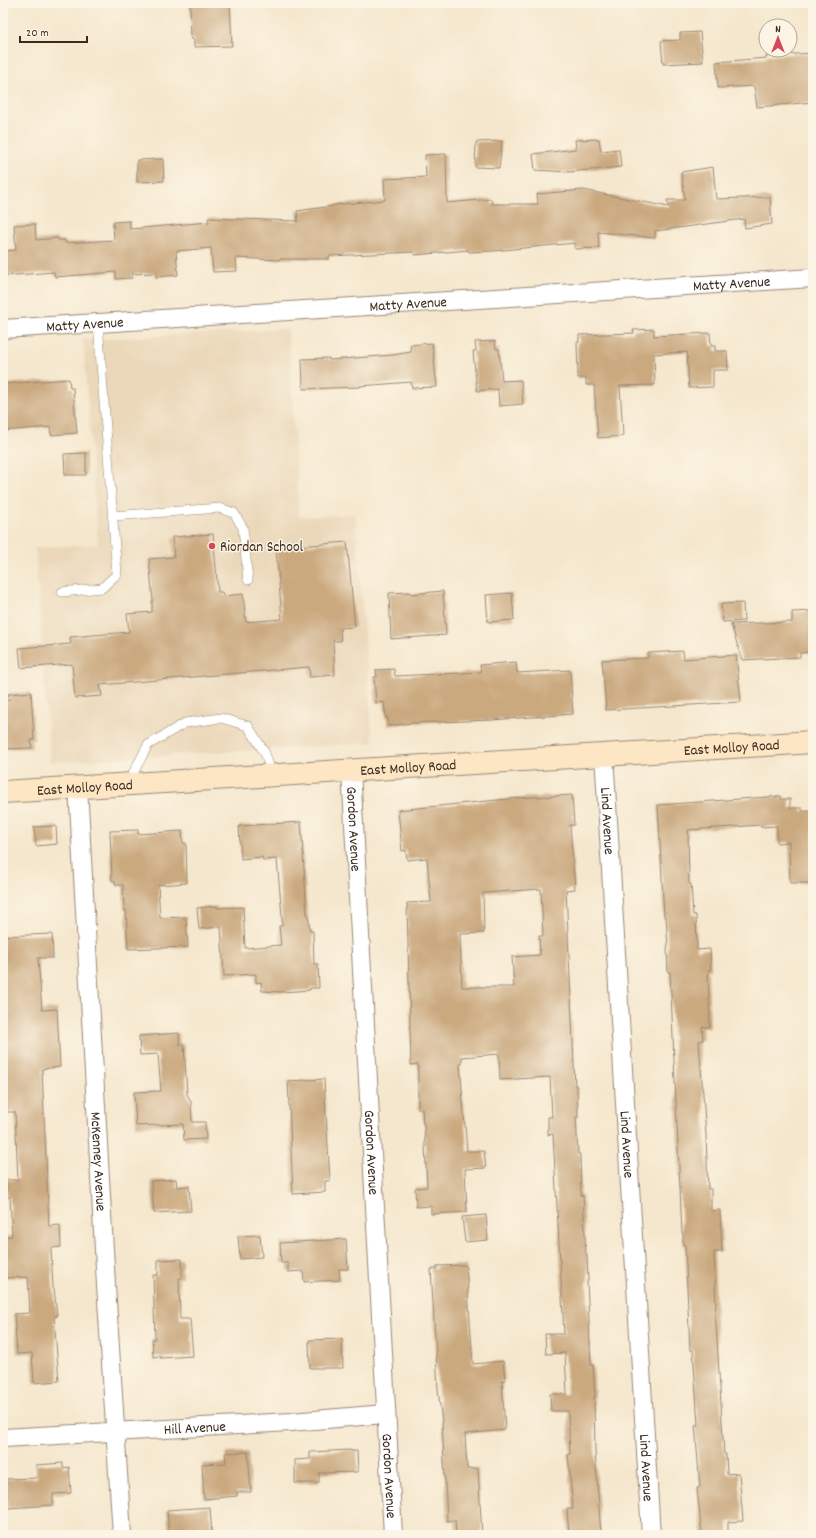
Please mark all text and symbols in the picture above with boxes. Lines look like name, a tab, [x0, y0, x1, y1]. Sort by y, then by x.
scale bar	[20, 18, 87, 44]
north arrow	[758, 18, 798, 58]
text: N	[775, 22, 781, 38]
text: 20 m	[26, 25, 49, 42]
street label: Matty Avenue	[692, 272, 771, 299]
street label: Matty Avenue	[369, 292, 448, 319]
street label: Matty Avenue	[46, 312, 125, 339]
place label: Riordan School	[220, 537, 304, 559]
marker: Riordan School	[207, 541, 217, 551]
street label: East Molloy Road	[683, 735, 780, 763]
street label: East Molloy Road	[360, 755, 457, 783]
street label: East Molloy Road	[36, 775, 134, 803]
street label: Gordon Avenue	[339, 786, 366, 872]
street label: Lind Avenue	[593, 787, 619, 856]
street label: Gordon Avenue	[357, 1109, 383, 1196]
street label: Lind Avenue	[612, 1110, 639, 1179]
street label: McKenney Avenue	[83, 1111, 111, 1212]
street label: Hill Avenue	[163, 1417, 227, 1442]
street label: Gordon Avenue	[374, 1433, 401, 1519]
street label: Lind Avenue	[632, 1434, 658, 1503]

